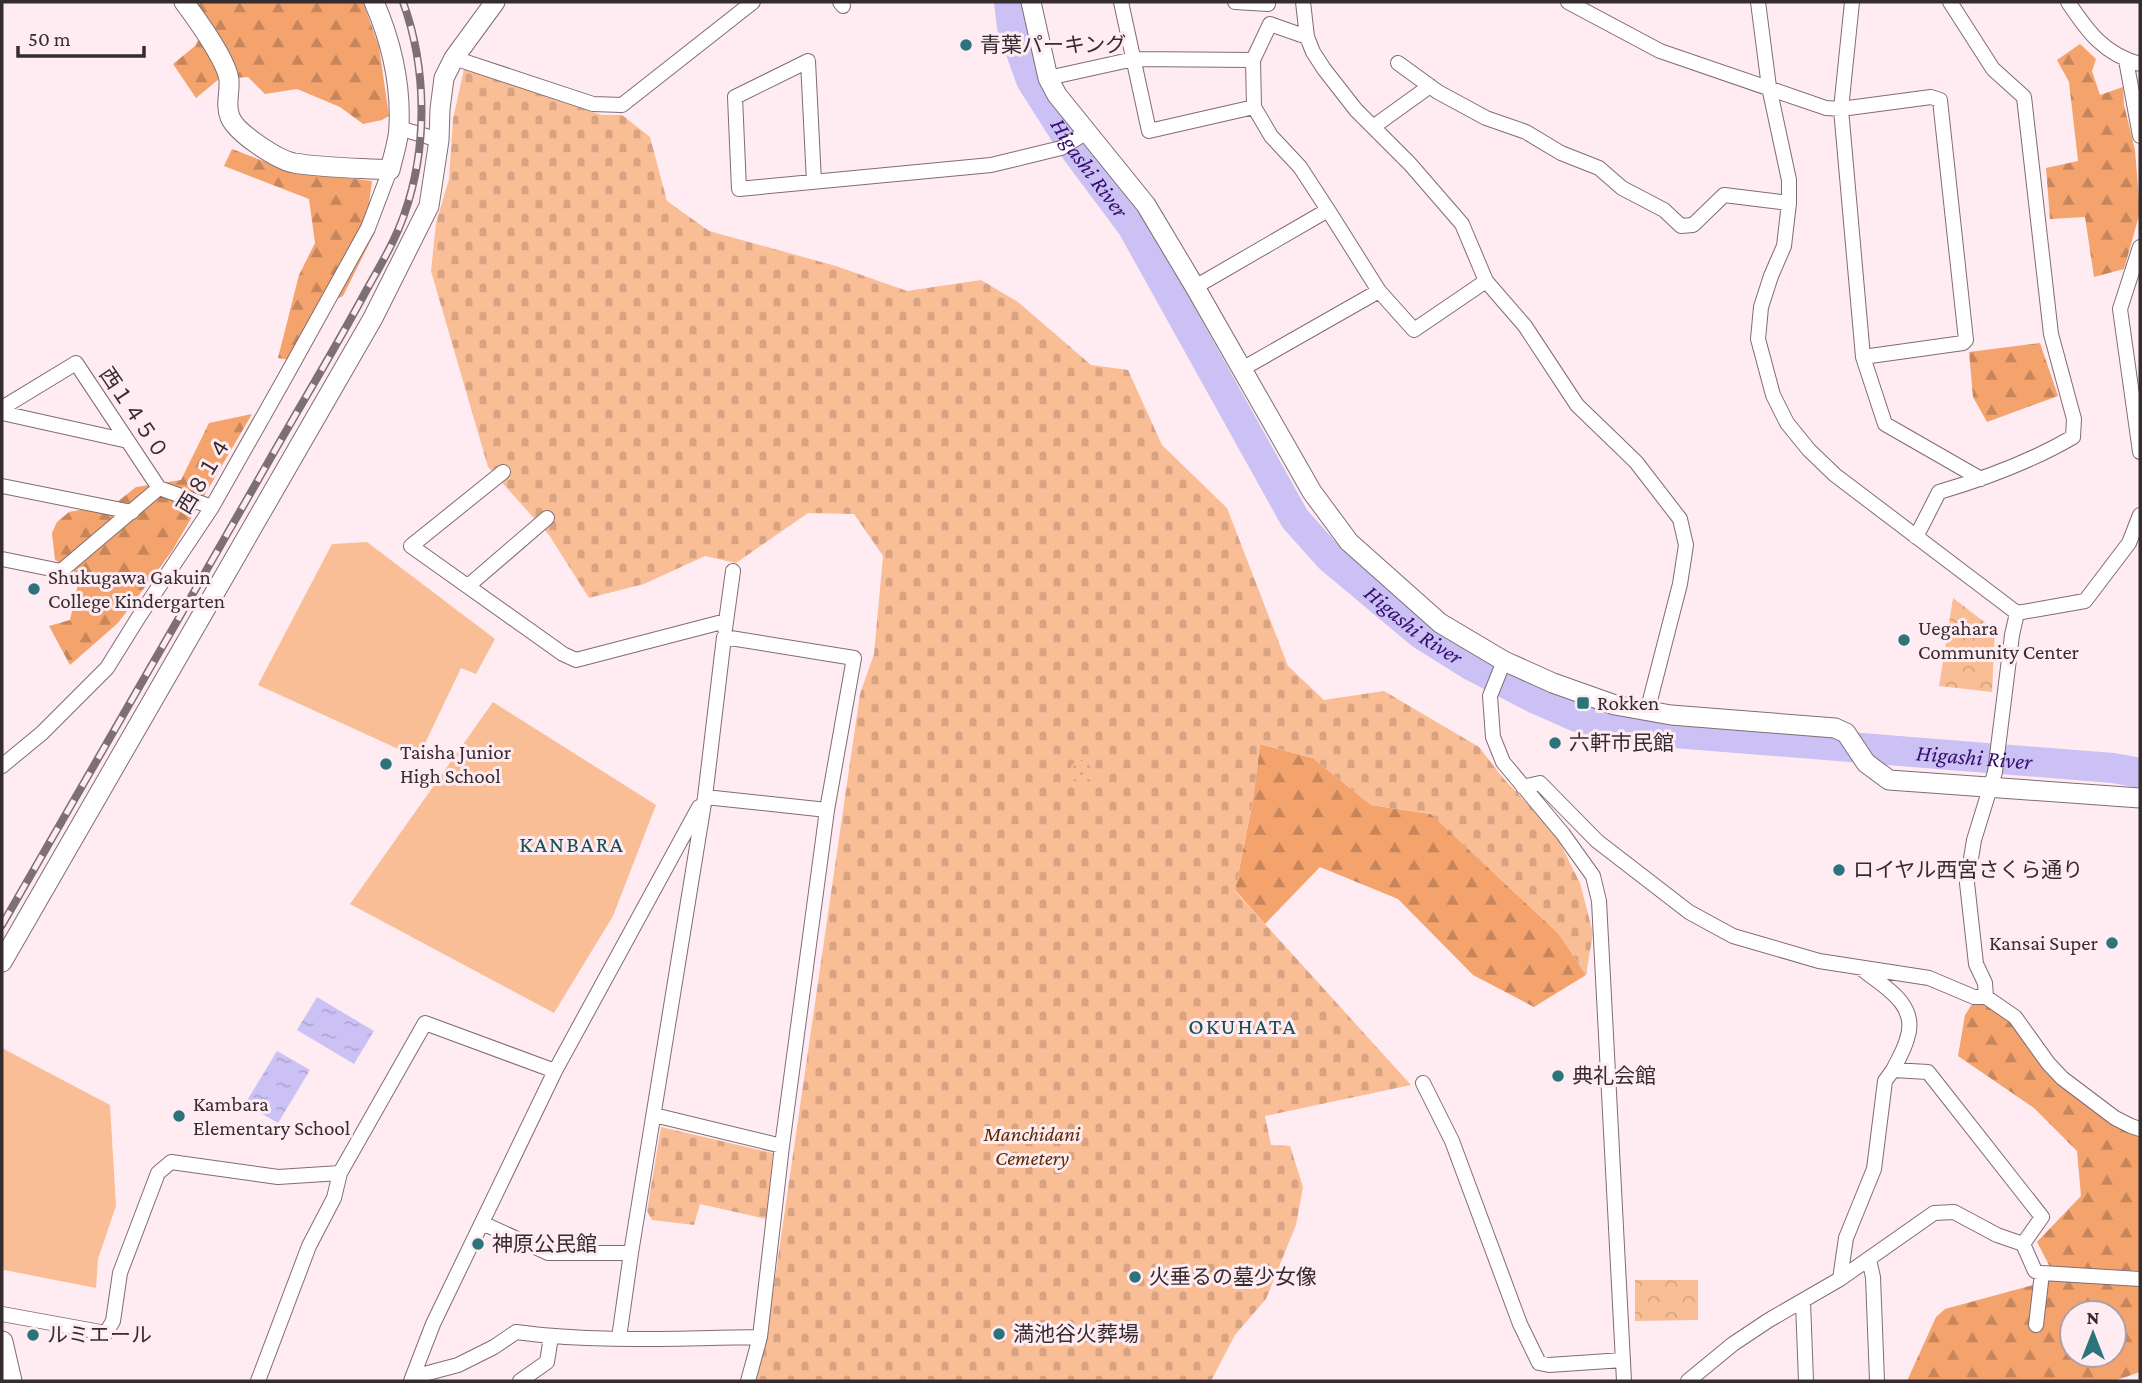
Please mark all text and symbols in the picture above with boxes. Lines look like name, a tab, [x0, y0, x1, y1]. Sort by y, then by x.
scale bar	[18, 14, 144, 58]
text: 50 m	[28, 27, 71, 51]
place label: 青葉パーキング	[980, 33, 1126, 57]
marker: 青葉パーキング	[958, 37, 974, 53]
water label: Higashi River	[1045, 113, 1135, 223]
street label: 西１４５０	[95, 363, 173, 463]
street label: 西８１４	[172, 434, 236, 518]
place label: Shukugawa Gakuin College Kindergarten	[48, 565, 225, 613]
water label: Higashi River	[1359, 579, 1468, 670]
marker: Shukugawa Gakuin College Kindergarten	[26, 581, 42, 597]
place label: Uegahara Community Center	[1918, 616, 2080, 664]
marker: Uegahara Community Center	[1896, 632, 1912, 648]
place label: Rokken	[1597, 691, 1659, 715]
marker: Rokken	[1575, 695, 1591, 711]
place label: 六軒市民館	[1569, 731, 1674, 755]
marker: 六軒市民館	[1547, 735, 1563, 751]
water label: Higashi River	[1915, 739, 2034, 775]
place label: Taisha Junior High School	[400, 740, 512, 788]
marker: Taisha Junior High School	[378, 756, 394, 772]
district label: KANBARA	[519, 831, 625, 857]
place label: ロイヤル西宮さくら通り	[1853, 858, 2083, 882]
marker: ロイヤル西宮さくら通り	[1831, 862, 1847, 878]
place label: Kansai Super	[1989, 931, 2099, 955]
marker: Kansai Super	[2104, 935, 2120, 951]
district label: OKUHATA	[1188, 1013, 1298, 1039]
place label: 典礼会館	[1572, 1064, 1656, 1088]
marker: 典礼会館	[1550, 1068, 1566, 1084]
place label: Kambara Elementary School	[193, 1092, 350, 1140]
marker: Kambara Elementary School	[171, 1108, 187, 1124]
park label: Manchidani Cemetery	[982, 1122, 1081, 1170]
place label: 神原公民館	[492, 1232, 597, 1256]
marker: 神原公民館	[470, 1236, 486, 1252]
place label: 火垂るの墓少女像	[1149, 1265, 1317, 1289]
marker: 火垂るの墓少女像	[1127, 1269, 1143, 1285]
north arrow	[2058, 1299, 2128, 1369]
text: N	[2087, 1307, 2100, 1328]
place label: 満池谷火葬場	[1013, 1322, 1139, 1346]
place label: ルミエール	[47, 1323, 152, 1347]
marker: 満池谷火葬場	[991, 1326, 1007, 1342]
marker: ルミエール	[25, 1327, 41, 1343]

